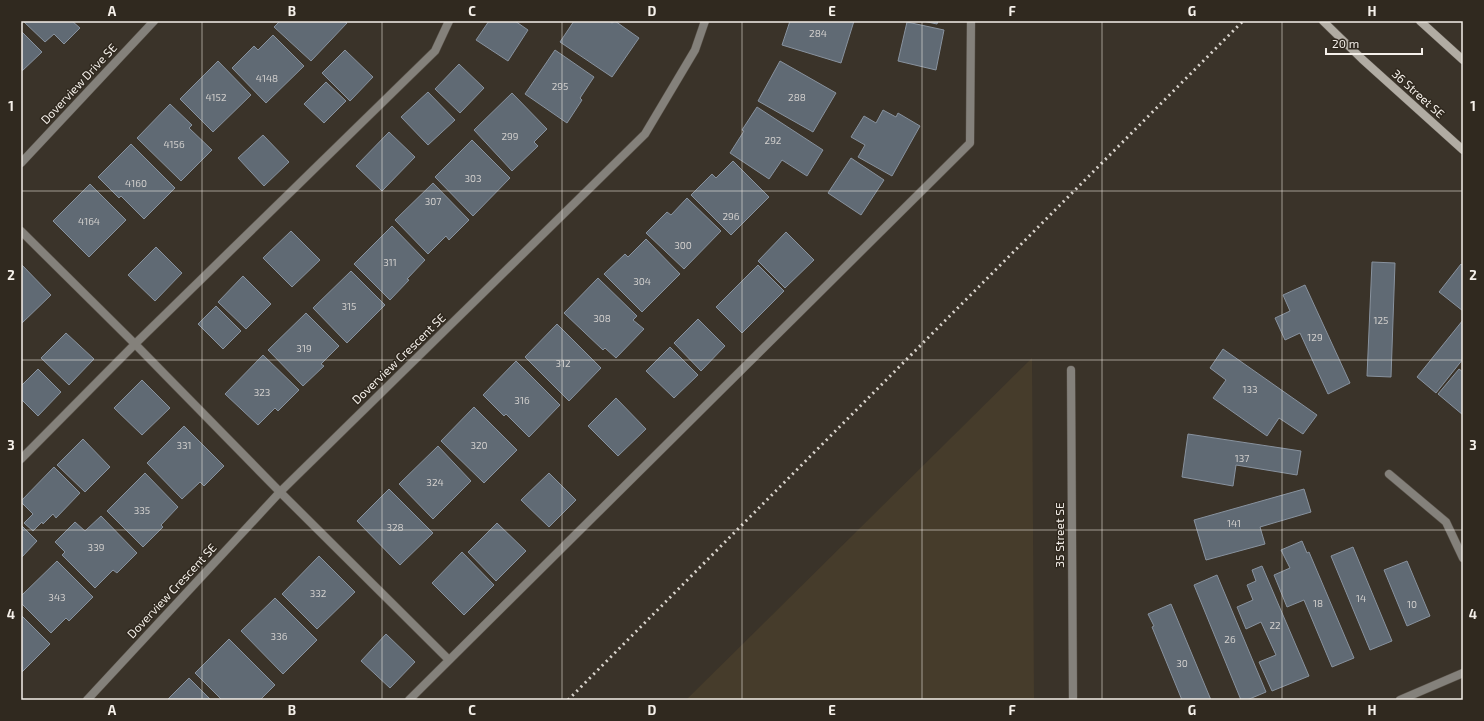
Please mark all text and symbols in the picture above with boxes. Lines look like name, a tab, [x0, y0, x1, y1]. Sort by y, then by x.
text: A	[108, 3, 117, 19]
text: B	[288, 3, 296, 19]
text: C	[468, 3, 476, 19]
text: D	[648, 3, 657, 19]
text: E	[828, 3, 836, 19]
text: F	[1008, 3, 1016, 19]
text: G	[1188, 3, 1196, 19]
text: H	[1368, 3, 1377, 19]
house number: 284	[809, 27, 827, 39]
scale bar	[1326, 30, 1422, 56]
text: 20 m	[1332, 36, 1359, 50]
street label: Doverview Drive SE	[37, 40, 119, 126]
street label: 36 Street SE	[1390, 66, 1448, 121]
house number: 4148	[256, 72, 278, 84]
house number: 295	[552, 80, 568, 92]
house number: 4152	[205, 91, 227, 103]
house number: 288	[788, 91, 806, 103]
text: 1	[8, 98, 14, 114]
text: 1	[1470, 98, 1476, 114]
house number: 299	[501, 130, 519, 142]
house number: 292	[765, 134, 782, 146]
house number: 4156	[163, 138, 185, 150]
house number: 303	[464, 172, 482, 184]
house number: 4160	[125, 177, 147, 189]
house number: 307	[425, 195, 441, 207]
house number: 296	[722, 210, 740, 222]
house number: 4164	[78, 215, 100, 227]
house number: 300	[674, 239, 692, 251]
house number: 311	[383, 256, 397, 268]
text: 2	[7, 267, 15, 283]
text: 2	[1469, 267, 1477, 283]
house number: 304	[633, 275, 651, 287]
house number: 315	[342, 300, 356, 312]
street label: Doverview Crescent SE	[349, 310, 448, 406]
house number: 308	[593, 312, 611, 324]
house number: 125	[1374, 314, 1388, 326]
house number: 129	[1307, 331, 1323, 343]
house number: 319	[296, 342, 312, 354]
house number: 312	[555, 357, 571, 369]
house number: 133	[1242, 383, 1258, 395]
house number: 323	[254, 386, 270, 398]
house number: 316	[514, 394, 530, 406]
text: 3	[7, 437, 15, 453]
text: 3	[1469, 437, 1477, 453]
house number: 331	[176, 439, 192, 451]
house number: 320	[470, 439, 488, 451]
house number: 137	[1235, 452, 1249, 464]
house number: 324	[426, 476, 444, 488]
street label: 35 Street SE	[1052, 502, 1066, 568]
house number: 335	[134, 504, 150, 516]
house number: 141	[1227, 517, 1241, 529]
house number: 328	[386, 521, 404, 533]
street label: Doverview Crescent SE	[124, 540, 219, 641]
house number: 339	[88, 541, 105, 553]
house number: 332	[310, 587, 327, 599]
house number: 343	[48, 591, 66, 603]
house number: 14	[1356, 592, 1366, 604]
house number: 18	[1313, 597, 1323, 609]
house number: 10	[1407, 598, 1417, 610]
text: 4	[7, 606, 15, 622]
text: 4	[1469, 606, 1477, 622]
house number: 22	[1269, 619, 1281, 631]
house number: 336	[271, 630, 288, 642]
house number: 26	[1224, 633, 1236, 645]
house number: 30	[1176, 657, 1188, 669]
text: A	[108, 702, 117, 718]
text: B	[288, 702, 296, 718]
text: C	[468, 702, 476, 718]
text: D	[648, 702, 657, 718]
text: E	[828, 702, 836, 718]
text: F	[1008, 702, 1016, 718]
text: G	[1188, 702, 1196, 718]
text: H	[1368, 702, 1377, 718]

